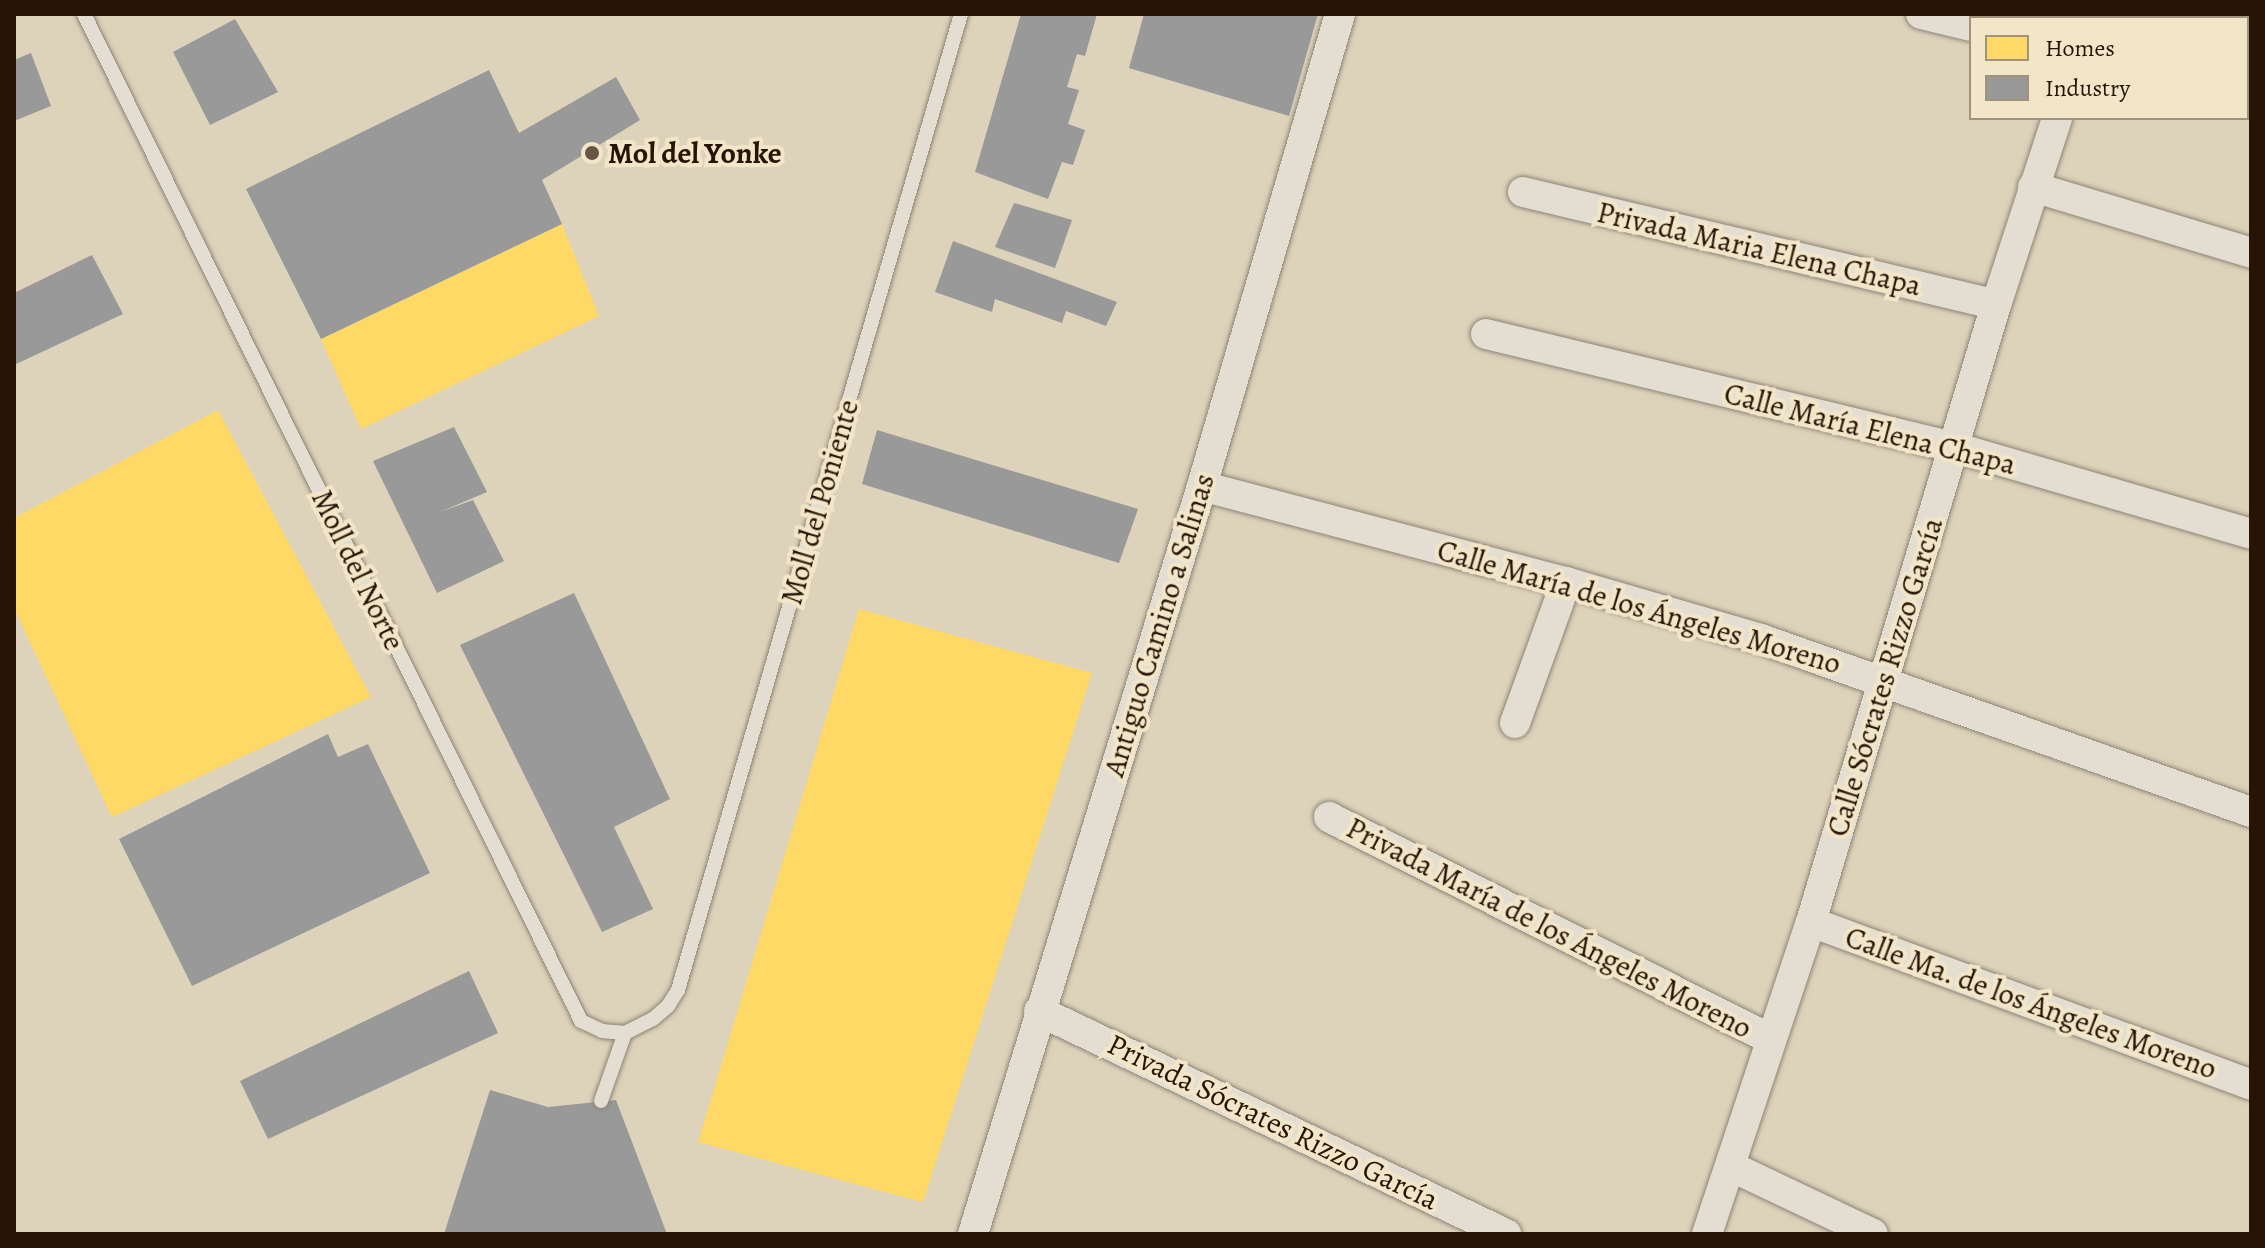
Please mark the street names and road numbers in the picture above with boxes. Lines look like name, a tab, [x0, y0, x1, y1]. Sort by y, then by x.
street label: Privada Maria Elena Chapa	[1593, 194, 1925, 304]
street label: Calle María Elena Chapa	[1720, 375, 2020, 483]
street label: Moll del Poniente	[774, 395, 866, 609]
street label: Antiguo Camino a Salinas	[1096, 469, 1222, 781]
street label: Moll del Norte	[304, 484, 412, 656]
street label: Calle Sócrates Rizzo García	[1819, 513, 1951, 841]
street label: Calle María de los Ángeles Moreno	[1433, 532, 1845, 682]
street label: Privada María de los Ángeles Moreno	[1340, 810, 1758, 1046]
street label: Calle Ma. de los Ángeles Moreno	[1840, 919, 2222, 1087]
street label: Privada Sócrates Rizzo García	[1102, 1026, 1444, 1218]

